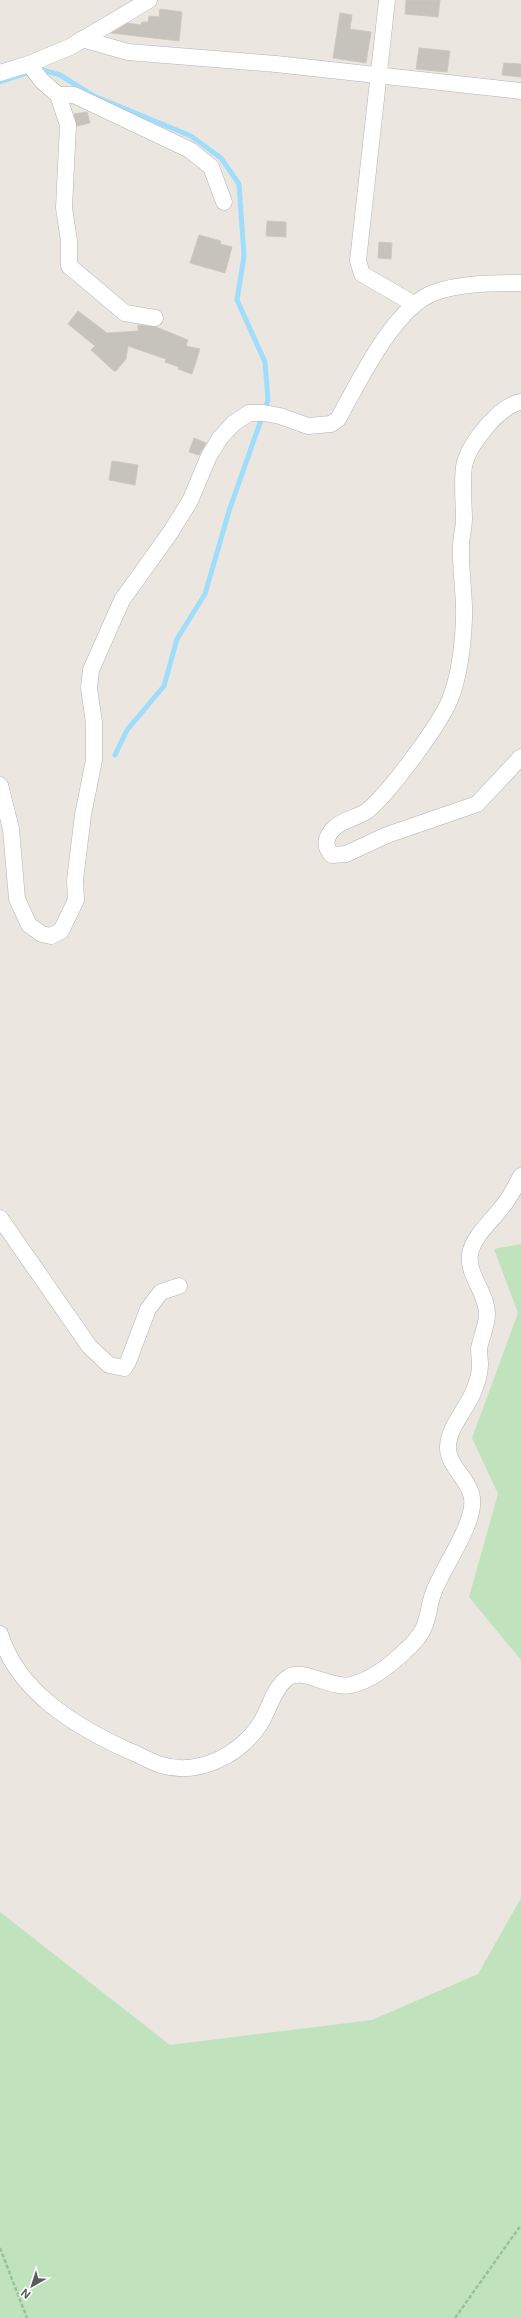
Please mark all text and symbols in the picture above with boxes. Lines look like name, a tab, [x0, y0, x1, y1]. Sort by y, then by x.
north arrow	[12, 2266, 52, 2306]
text: N	[18, 2286, 33, 2302]

